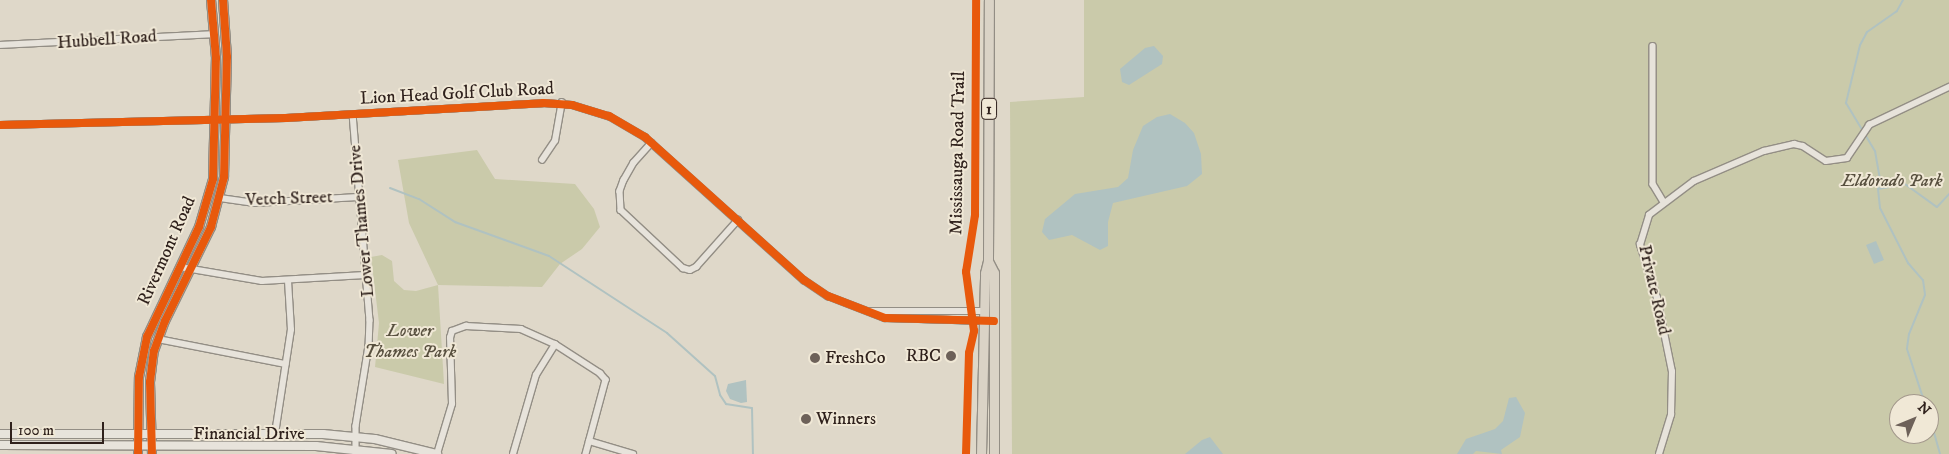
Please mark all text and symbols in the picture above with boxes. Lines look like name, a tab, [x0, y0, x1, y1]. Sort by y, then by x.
street label: Hubbell Road	[56, 26, 158, 54]
street label: Mississauga Road Trail	[946, 71, 970, 235]
street label: Lion Head Golf Club Road	[359, 78, 555, 110]
road number: 1	[980, 96, 998, 122]
street label: Lower Thames Drive	[345, 144, 379, 298]
park label: Eldorado Park	[1841, 170, 1943, 192]
street label: Vetch Street	[245, 187, 333, 211]
street label: Rivermont Road	[133, 193, 201, 309]
street label: Private Road	[1633, 243, 1675, 337]
park label: Lower Thames Park	[364, 321, 456, 364]
place label: RBC	[906, 345, 941, 367]
place label: FreshCo	[825, 347, 885, 369]
marker: RBC	[945, 350, 957, 362]
marker: FreshCo	[809, 352, 821, 364]
north arrow	[1889, 394, 1939, 444]
text: N	[1913, 399, 1934, 420]
place label: Winners	[816, 408, 876, 430]
scale bar	[12, 412, 106, 444]
marker: Winners	[800, 413, 812, 425]
text: 100 m	[18, 421, 54, 440]
street label: Financial Drive	[193, 423, 305, 445]

